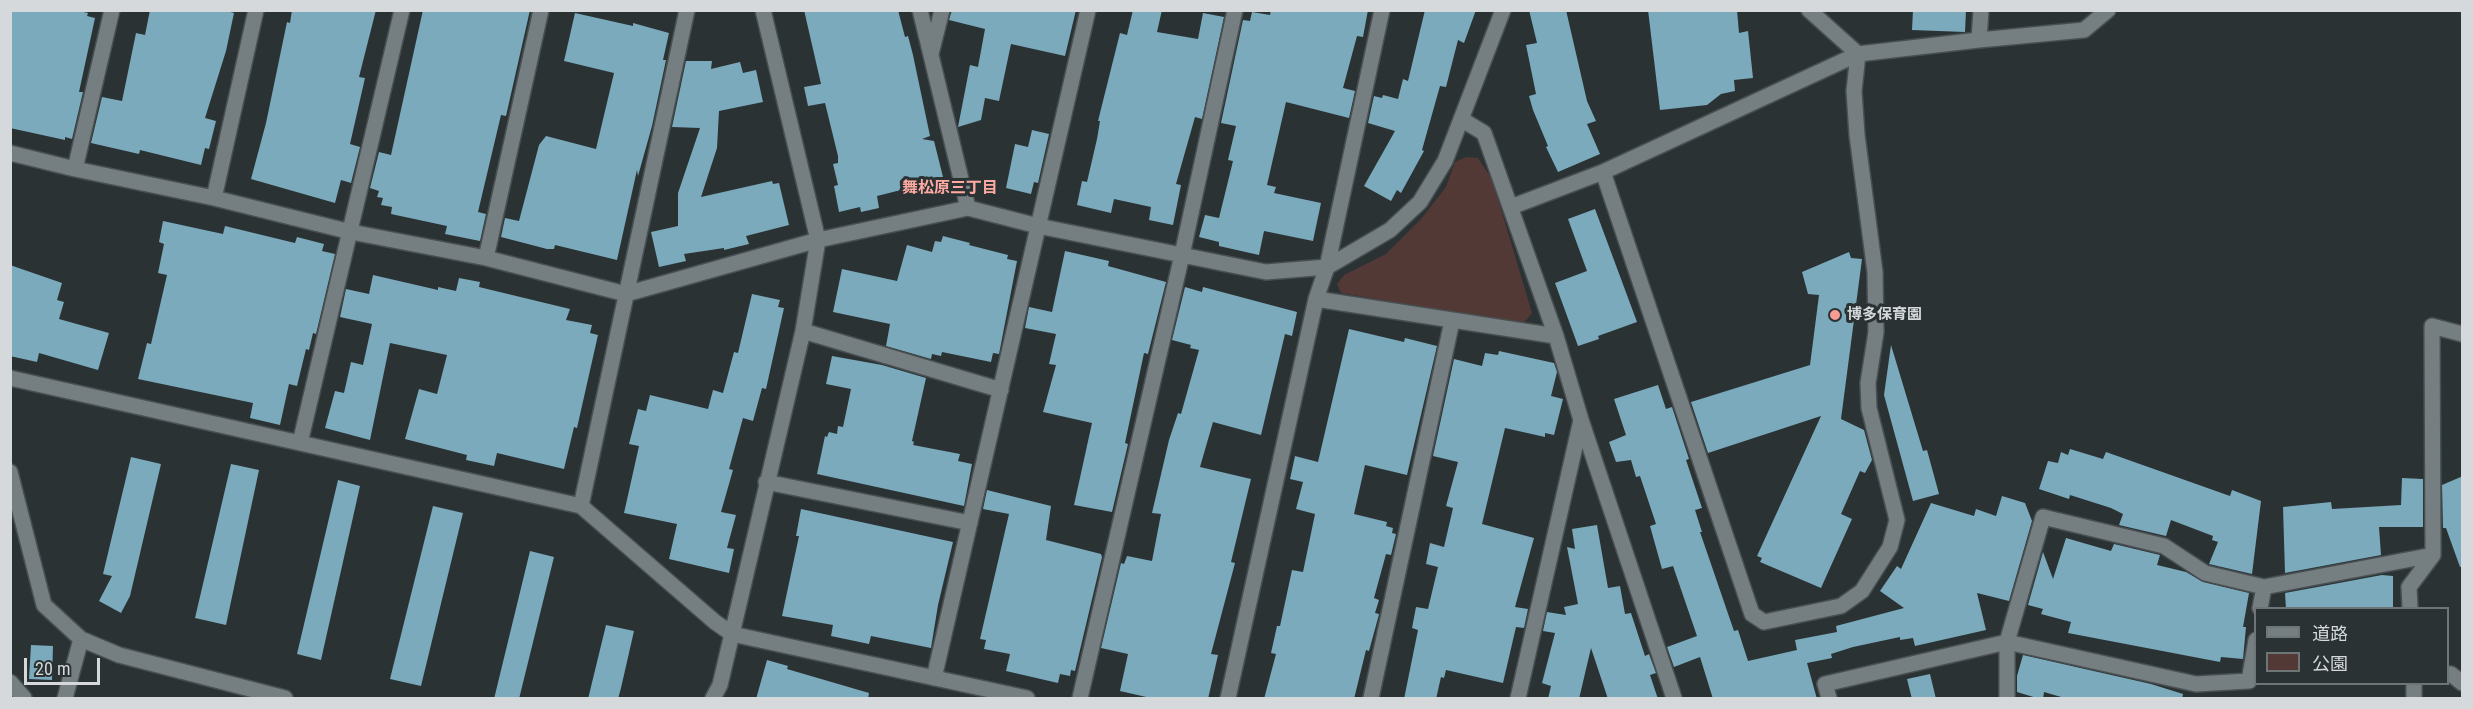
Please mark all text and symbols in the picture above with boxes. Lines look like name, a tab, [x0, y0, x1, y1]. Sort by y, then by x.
district label: 舞松原三丁目	[902, 179, 998, 199]
place label: 博多保育園	[1847, 306, 1922, 324]
marker: 博多保育園	[1828, 308, 1842, 322]
legend	[2254, 607, 2449, 685]
text: 道路	[2312, 623, 2348, 644]
scale bar	[27, 646, 104, 684]
text: 公園	[2312, 653, 2348, 674]
text: 20 m	[35, 658, 70, 679]

